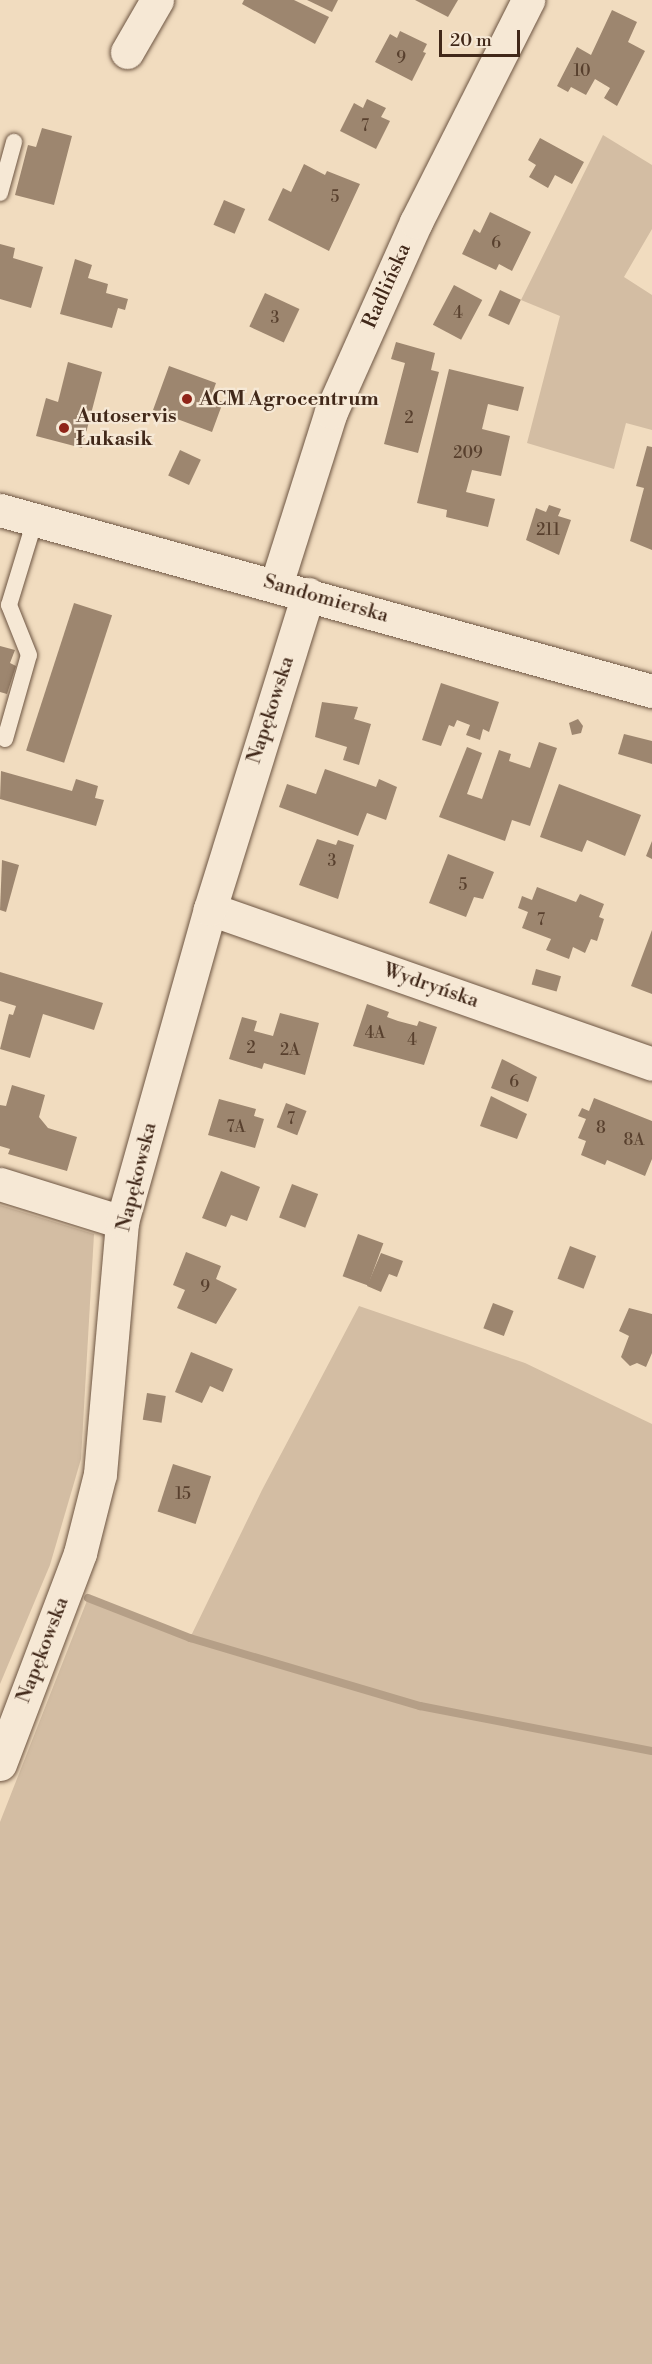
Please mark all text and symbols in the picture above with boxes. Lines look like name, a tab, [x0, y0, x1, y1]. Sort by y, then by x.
scale bar	[442, 18, 523, 56]
text: 20 m	[450, 29, 492, 52]
house number: 9	[396, 48, 406, 68]
house number: 10	[574, 61, 590, 81]
house number: 7	[361, 116, 369, 136]
house number: 5	[331, 187, 339, 207]
house number: 6	[491, 233, 501, 253]
street label: Radlińska	[358, 240, 416, 332]
house number: 4	[453, 303, 463, 323]
house number: 3	[271, 308, 279, 328]
place label: ACM Agrocentrum	[199, 387, 379, 411]
marker: ACM Agrocentrum	[180, 392, 194, 406]
place label: Autoservis Łukasik	[76, 404, 177, 451]
house number: 2	[404, 408, 414, 428]
marker: Autoservis Łukasik	[57, 421, 71, 435]
house number: 209	[453, 443, 483, 463]
house number: 211	[536, 520, 560, 540]
street label: Sandomierska	[261, 570, 391, 628]
street label: Napękowska	[242, 653, 300, 767]
house number: 3	[328, 851, 336, 871]
house number: 5	[459, 875, 467, 895]
house number: 7	[537, 910, 545, 930]
street label: Wydryńska	[380, 958, 482, 1014]
house number: 4A	[365, 1023, 385, 1043]
house number: 4	[407, 1030, 417, 1050]
house number: 2	[246, 1038, 256, 1058]
house number: 2A	[280, 1040, 300, 1060]
house number: 6	[509, 1072, 519, 1092]
house number: 7	[287, 1109, 295, 1129]
house number: 7A	[226, 1117, 246, 1137]
house number: 8	[596, 1118, 606, 1138]
street label: Napękowska	[112, 1120, 162, 1234]
house number: 8A	[624, 1130, 644, 1150]
house number: 9	[200, 1277, 210, 1297]
house number: 15	[175, 1484, 191, 1504]
street label: Napękowska	[12, 1594, 74, 1706]

